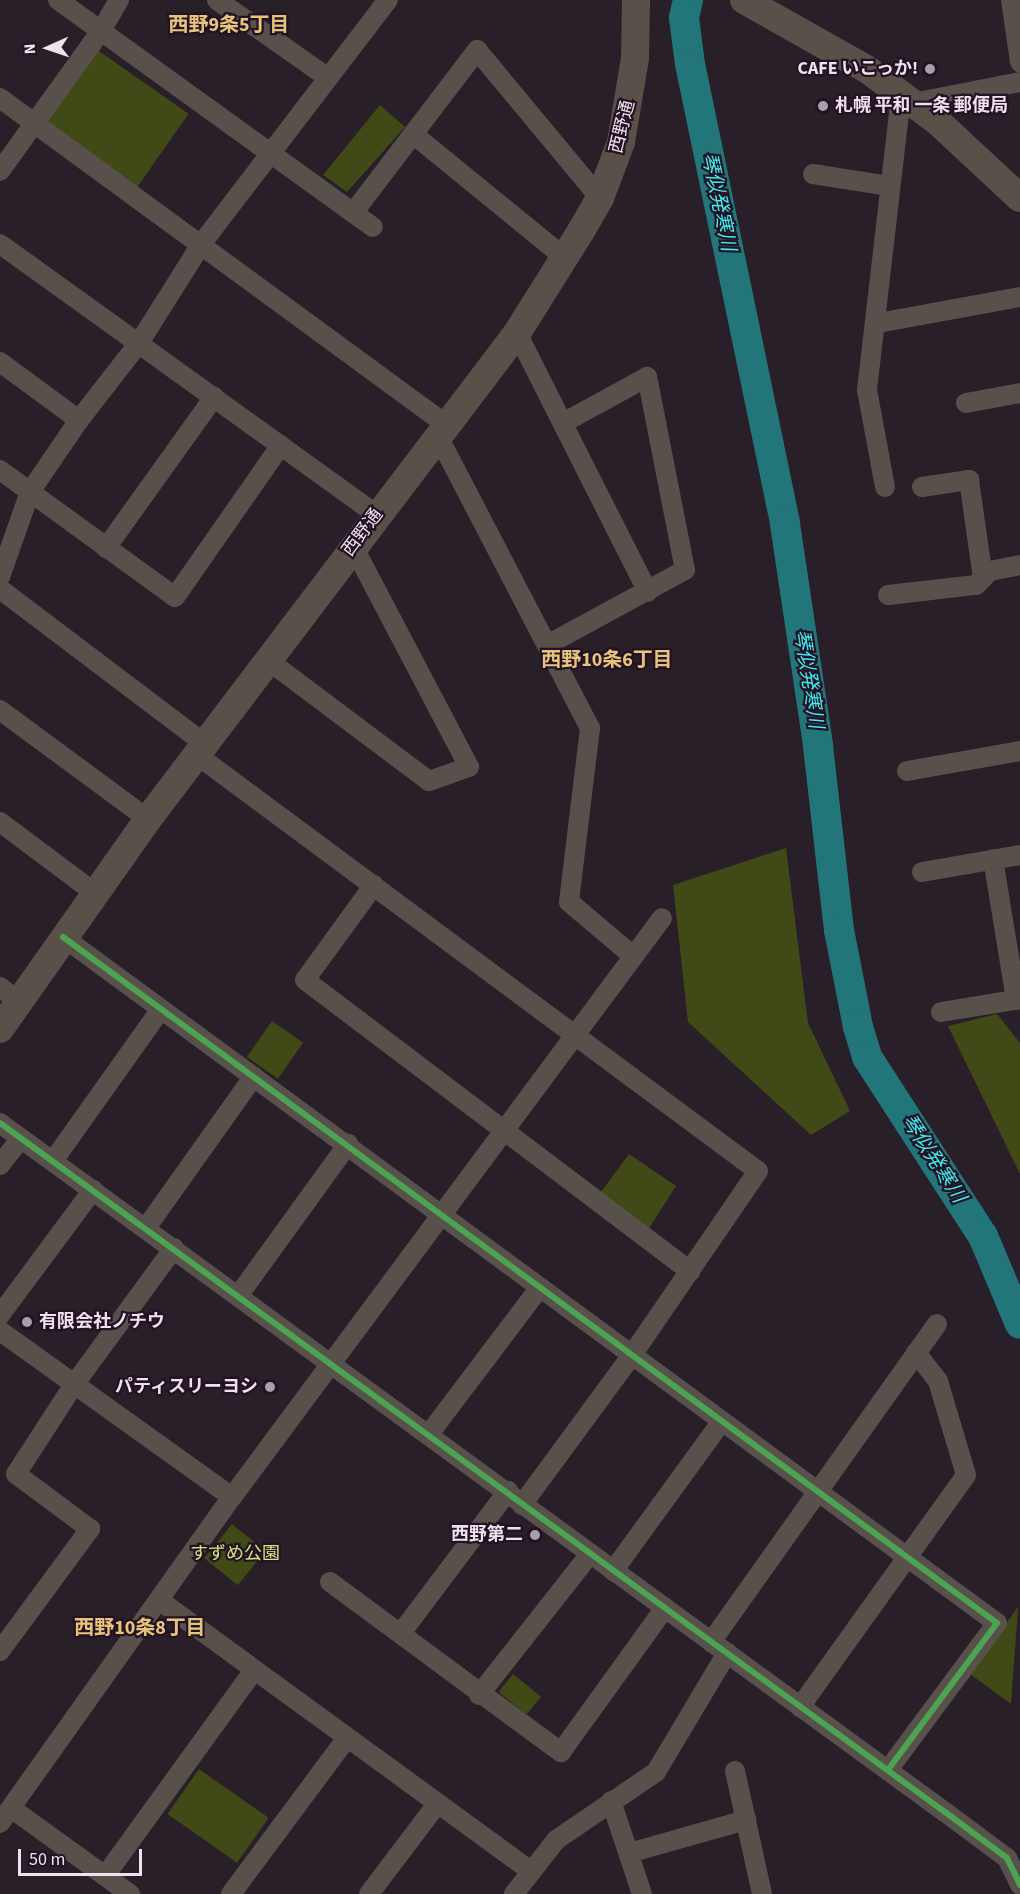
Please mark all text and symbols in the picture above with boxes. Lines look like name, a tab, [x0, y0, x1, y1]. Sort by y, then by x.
district label: 西野9条5丁目	[168, 13, 290, 37]
north arrow	[18, 18, 78, 78]
text: N	[19, 43, 41, 55]
place label: CAFE いこっか!	[796, 58, 918, 80]
marker: CAFE いこっか!	[923, 62, 937, 76]
place label: 札幌 平和 一条 郵便局	[835, 95, 1008, 117]
street label: 西野通	[606, 98, 640, 156]
marker: 札幌 平和 一条 郵便局	[816, 99, 830, 113]
water label: 琴似発寒川	[696, 151, 740, 253]
street label: 西野通	[338, 505, 388, 561]
water label: 琴似発寒川	[788, 628, 828, 730]
district label: 西野10条6丁目	[541, 648, 673, 672]
water label: 琴似発寒川	[896, 1111, 970, 1207]
place label: 有限会社ノチウ	[39, 1311, 165, 1333]
marker: 有限会社ノチウ	[20, 1315, 34, 1329]
place label: パティスリーヨシ	[114, 1376, 258, 1398]
marker: パティスリーヨシ	[263, 1380, 277, 1394]
place label: 西野第二	[451, 1524, 523, 1546]
marker: 西野第二	[528, 1528, 542, 1542]
park label: すずめ公園	[190, 1543, 280, 1565]
district label: 西野10条8丁目	[74, 1616, 206, 1640]
scale bar	[21, 1837, 146, 1875]
text: 50 m	[29, 1847, 65, 1872]

